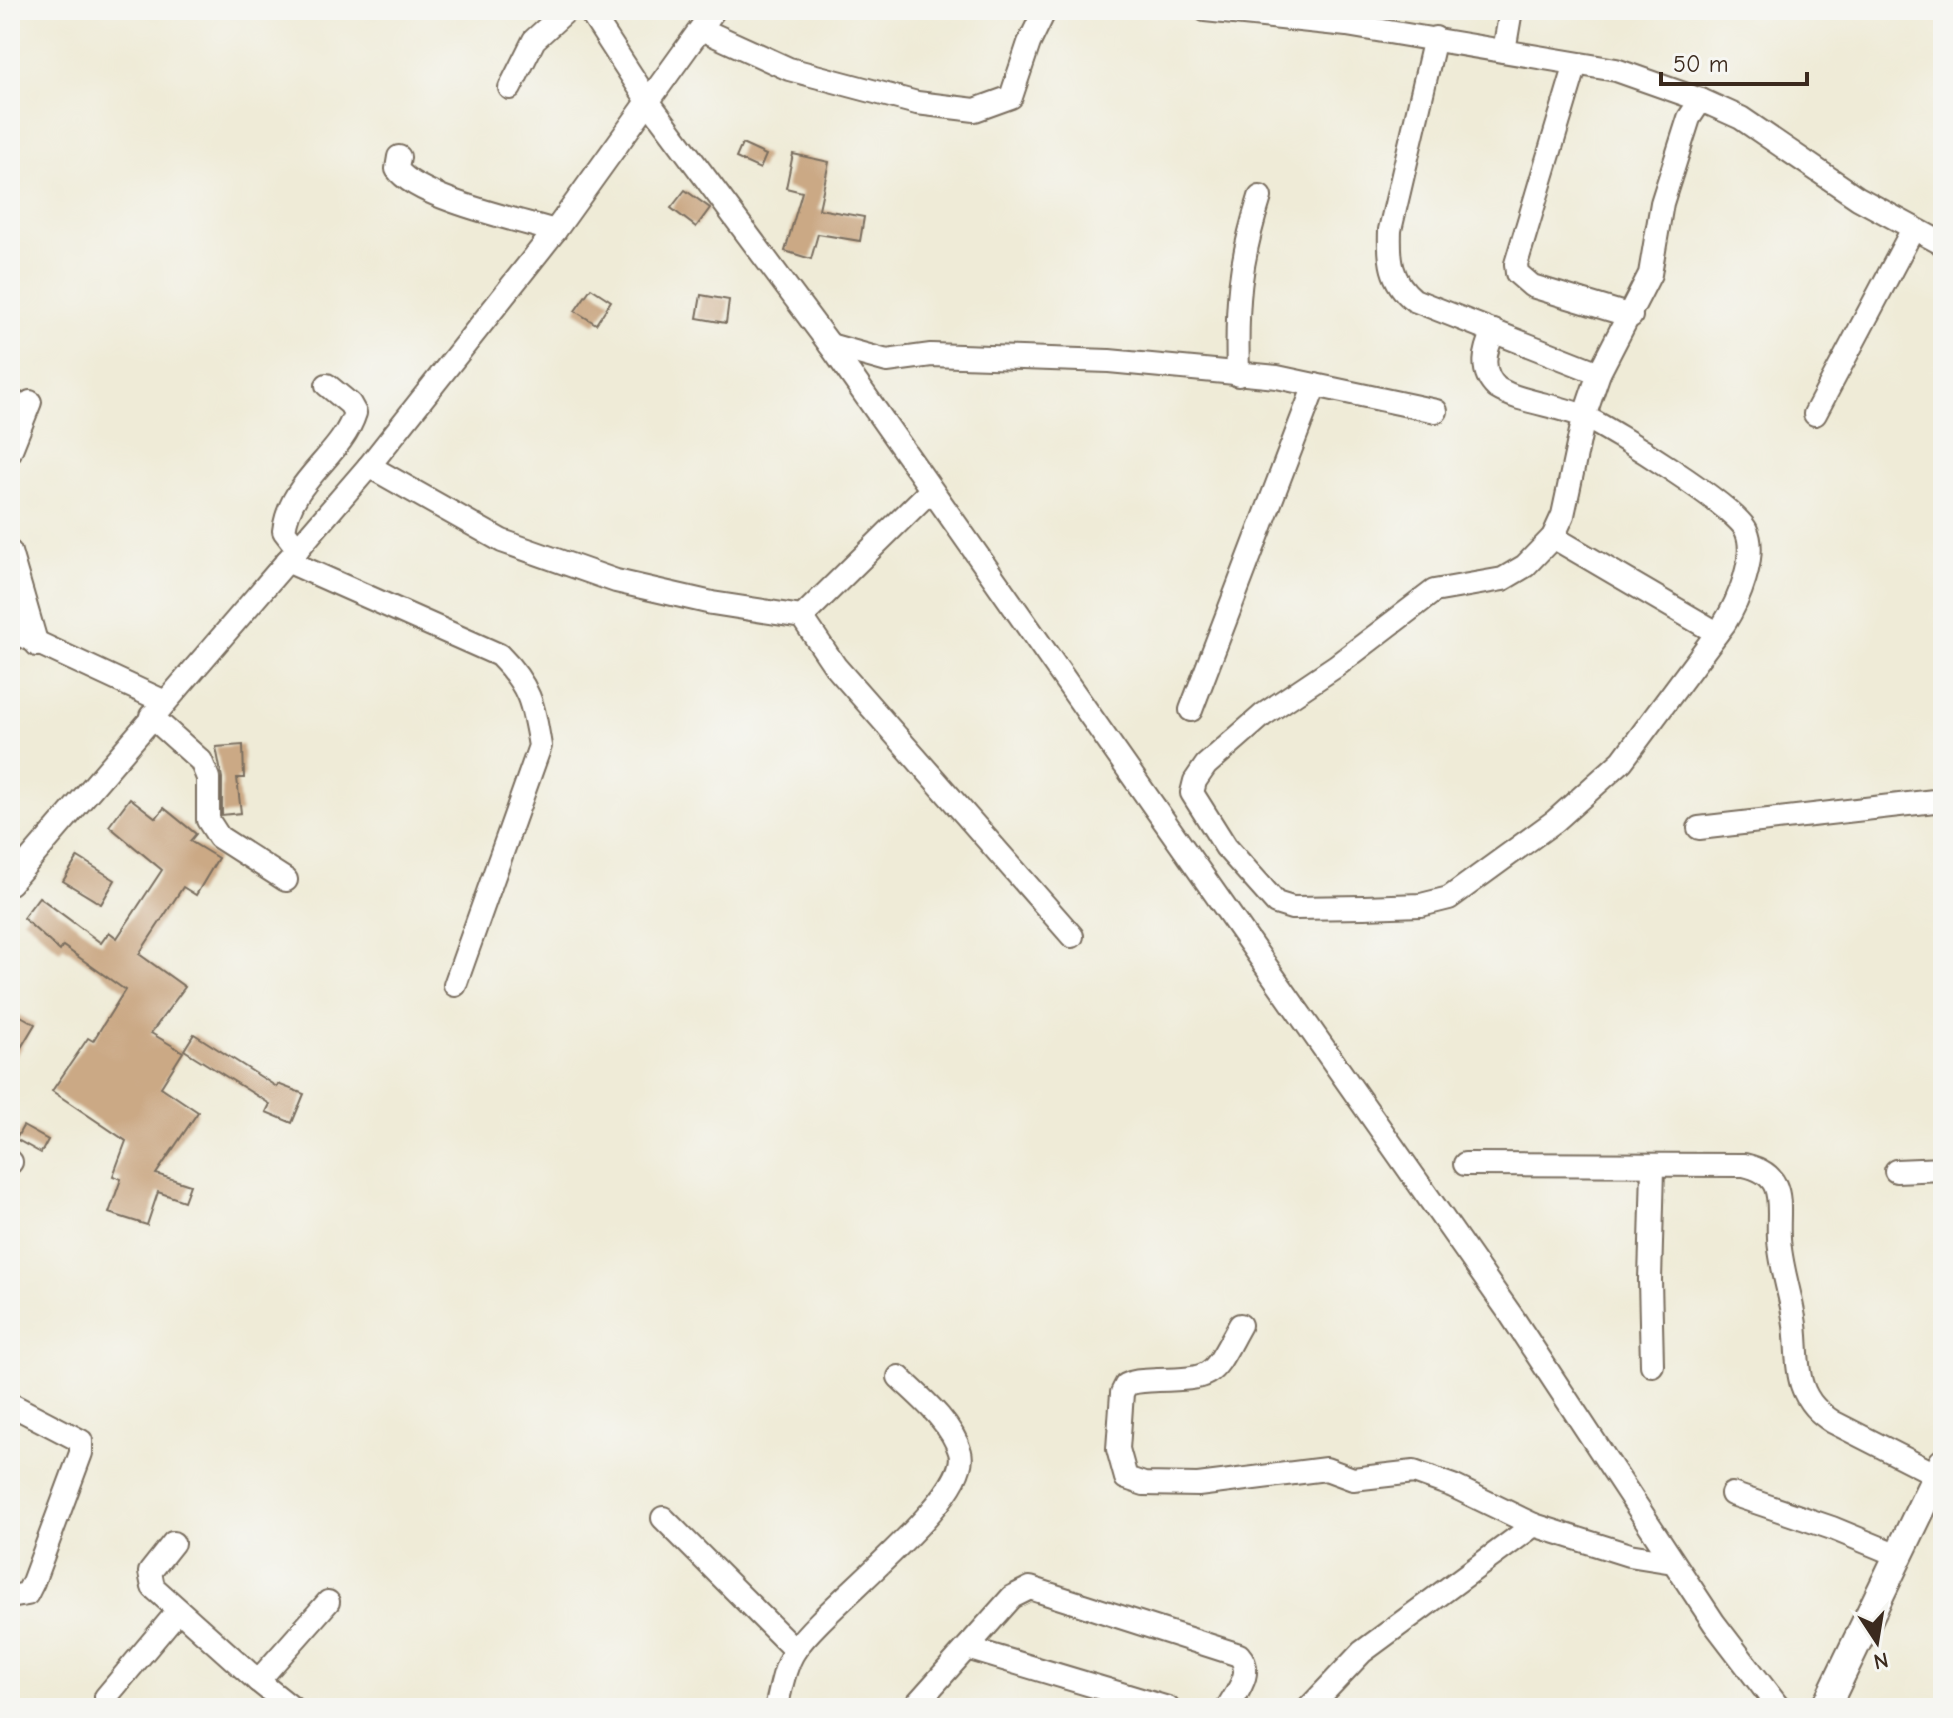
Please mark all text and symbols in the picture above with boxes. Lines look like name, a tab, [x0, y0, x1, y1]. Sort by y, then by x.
scale bar	[1661, 36, 1807, 86]
text: 50 m	[1673, 50, 1729, 78]
north arrow	[1837, 1602, 1917, 1682]
text: N	[1871, 1646, 1891, 1675]

